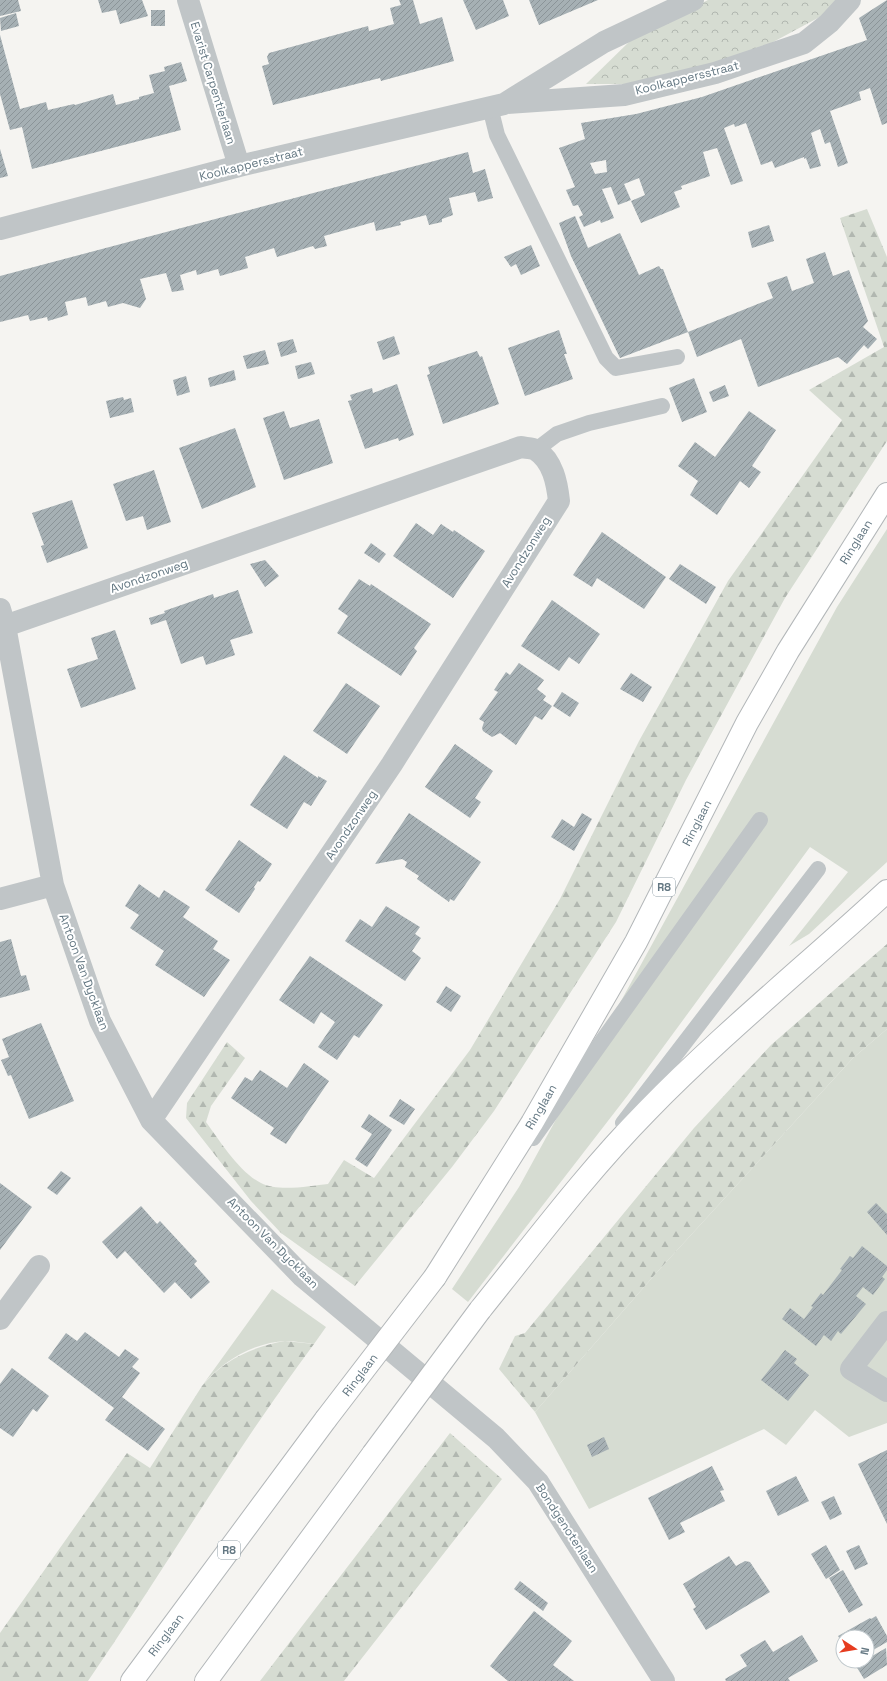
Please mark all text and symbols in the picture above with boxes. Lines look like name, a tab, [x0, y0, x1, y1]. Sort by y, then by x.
street label: Evarist Carpentierlaan	[187, 20, 239, 146]
street label: Koolkappersstraat	[633, 57, 741, 99]
street label: Koolkappersstraat	[197, 143, 305, 185]
street label: Avondzonweg	[498, 513, 554, 591]
street label: Ringlaan	[836, 517, 876, 567]
street label: Avondzonweg	[108, 555, 190, 597]
street label: Avondzonweg	[322, 787, 380, 863]
street label: Ringlaan	[679, 797, 715, 849]
road number: R8	[653, 878, 675, 896]
street label: Antoon Van Dycklaan	[56, 912, 112, 1032]
street label: Ringlaan	[522, 1081, 560, 1133]
street label: Antoon Van Dycklaan	[224, 1194, 322, 1292]
street label: Ringlaan	[339, 1350, 381, 1400]
street label: Bondgenotenlaan	[532, 1480, 602, 1576]
road number: R8	[218, 1541, 240, 1559]
street label: Ringlaan	[145, 1610, 187, 1660]
north arrow	[835, 1629, 875, 1669]
text: N	[857, 1646, 872, 1656]

